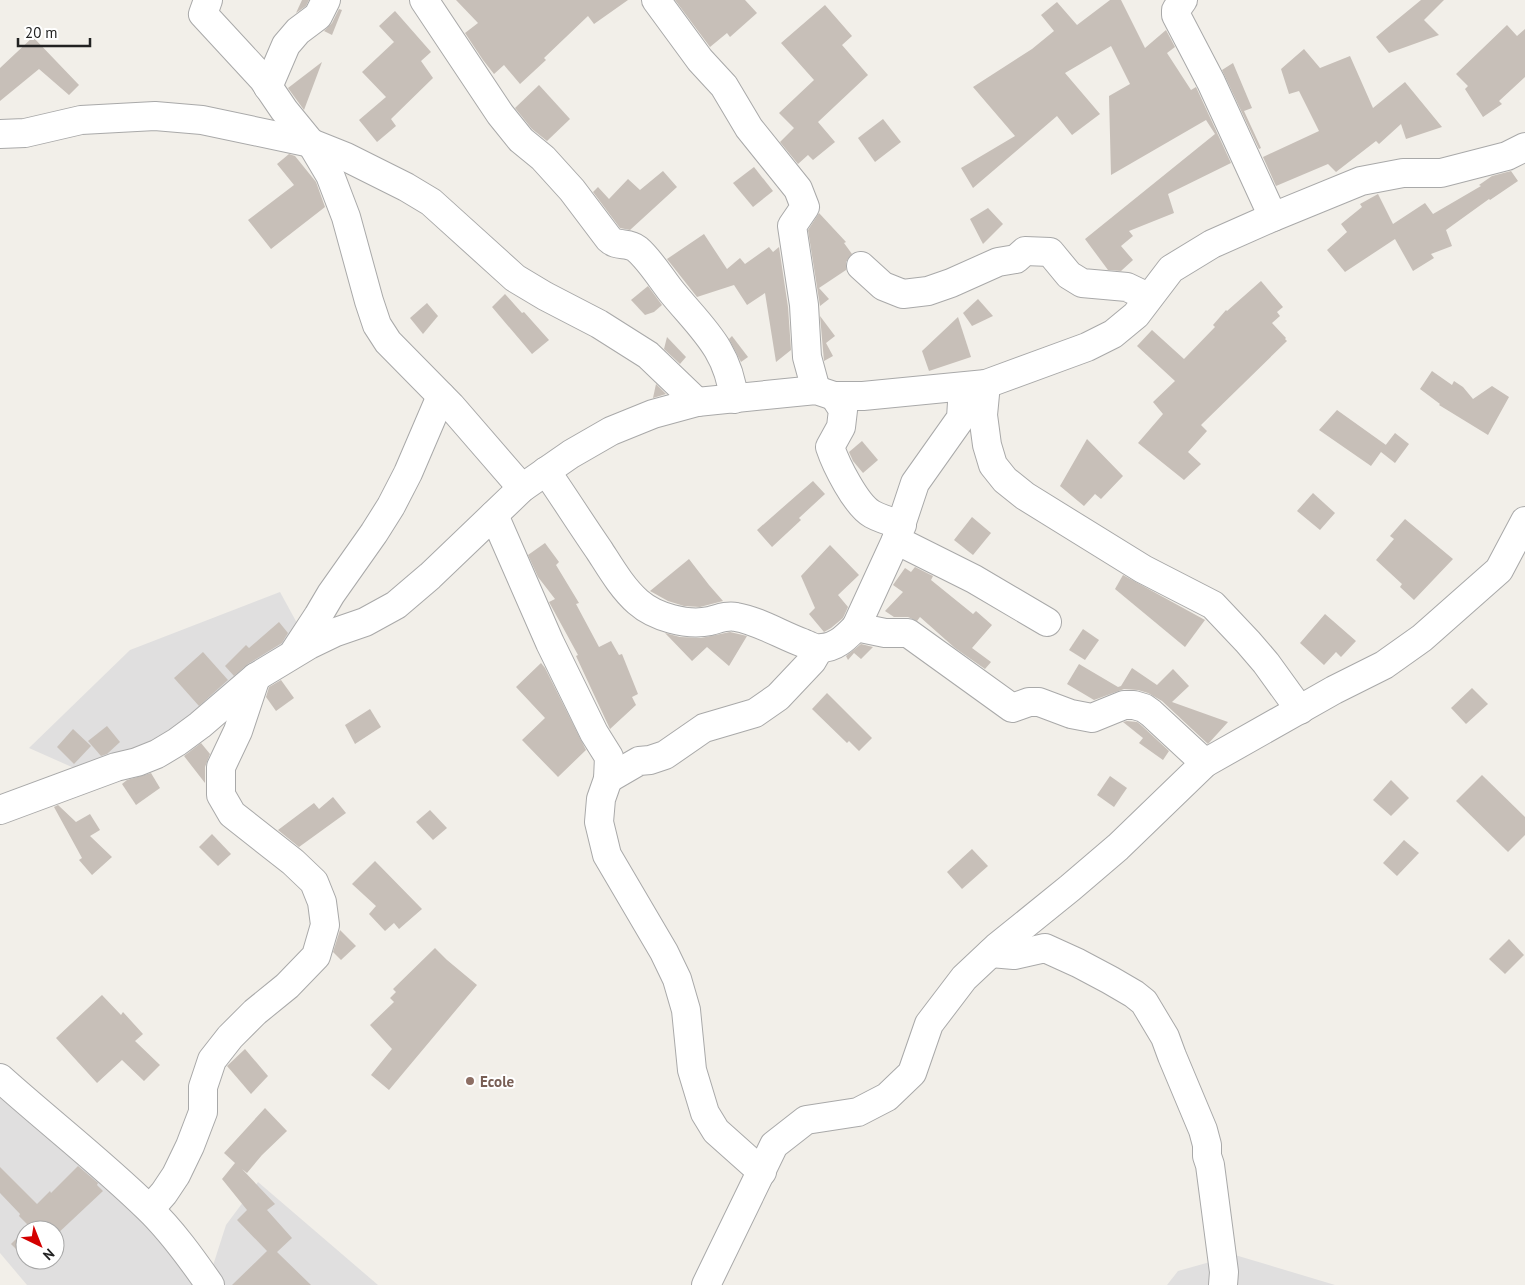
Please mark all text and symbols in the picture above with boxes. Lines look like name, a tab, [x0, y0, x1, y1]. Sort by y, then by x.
scale bar	[18, 15, 90, 47]
text: 20 m	[25, 23, 58, 42]
place label: Ecole	[480, 1072, 515, 1091]
marker: Ecole	[464, 1075, 476, 1087]
north arrow	[15, 1220, 65, 1270]
text: N	[39, 1245, 58, 1264]

